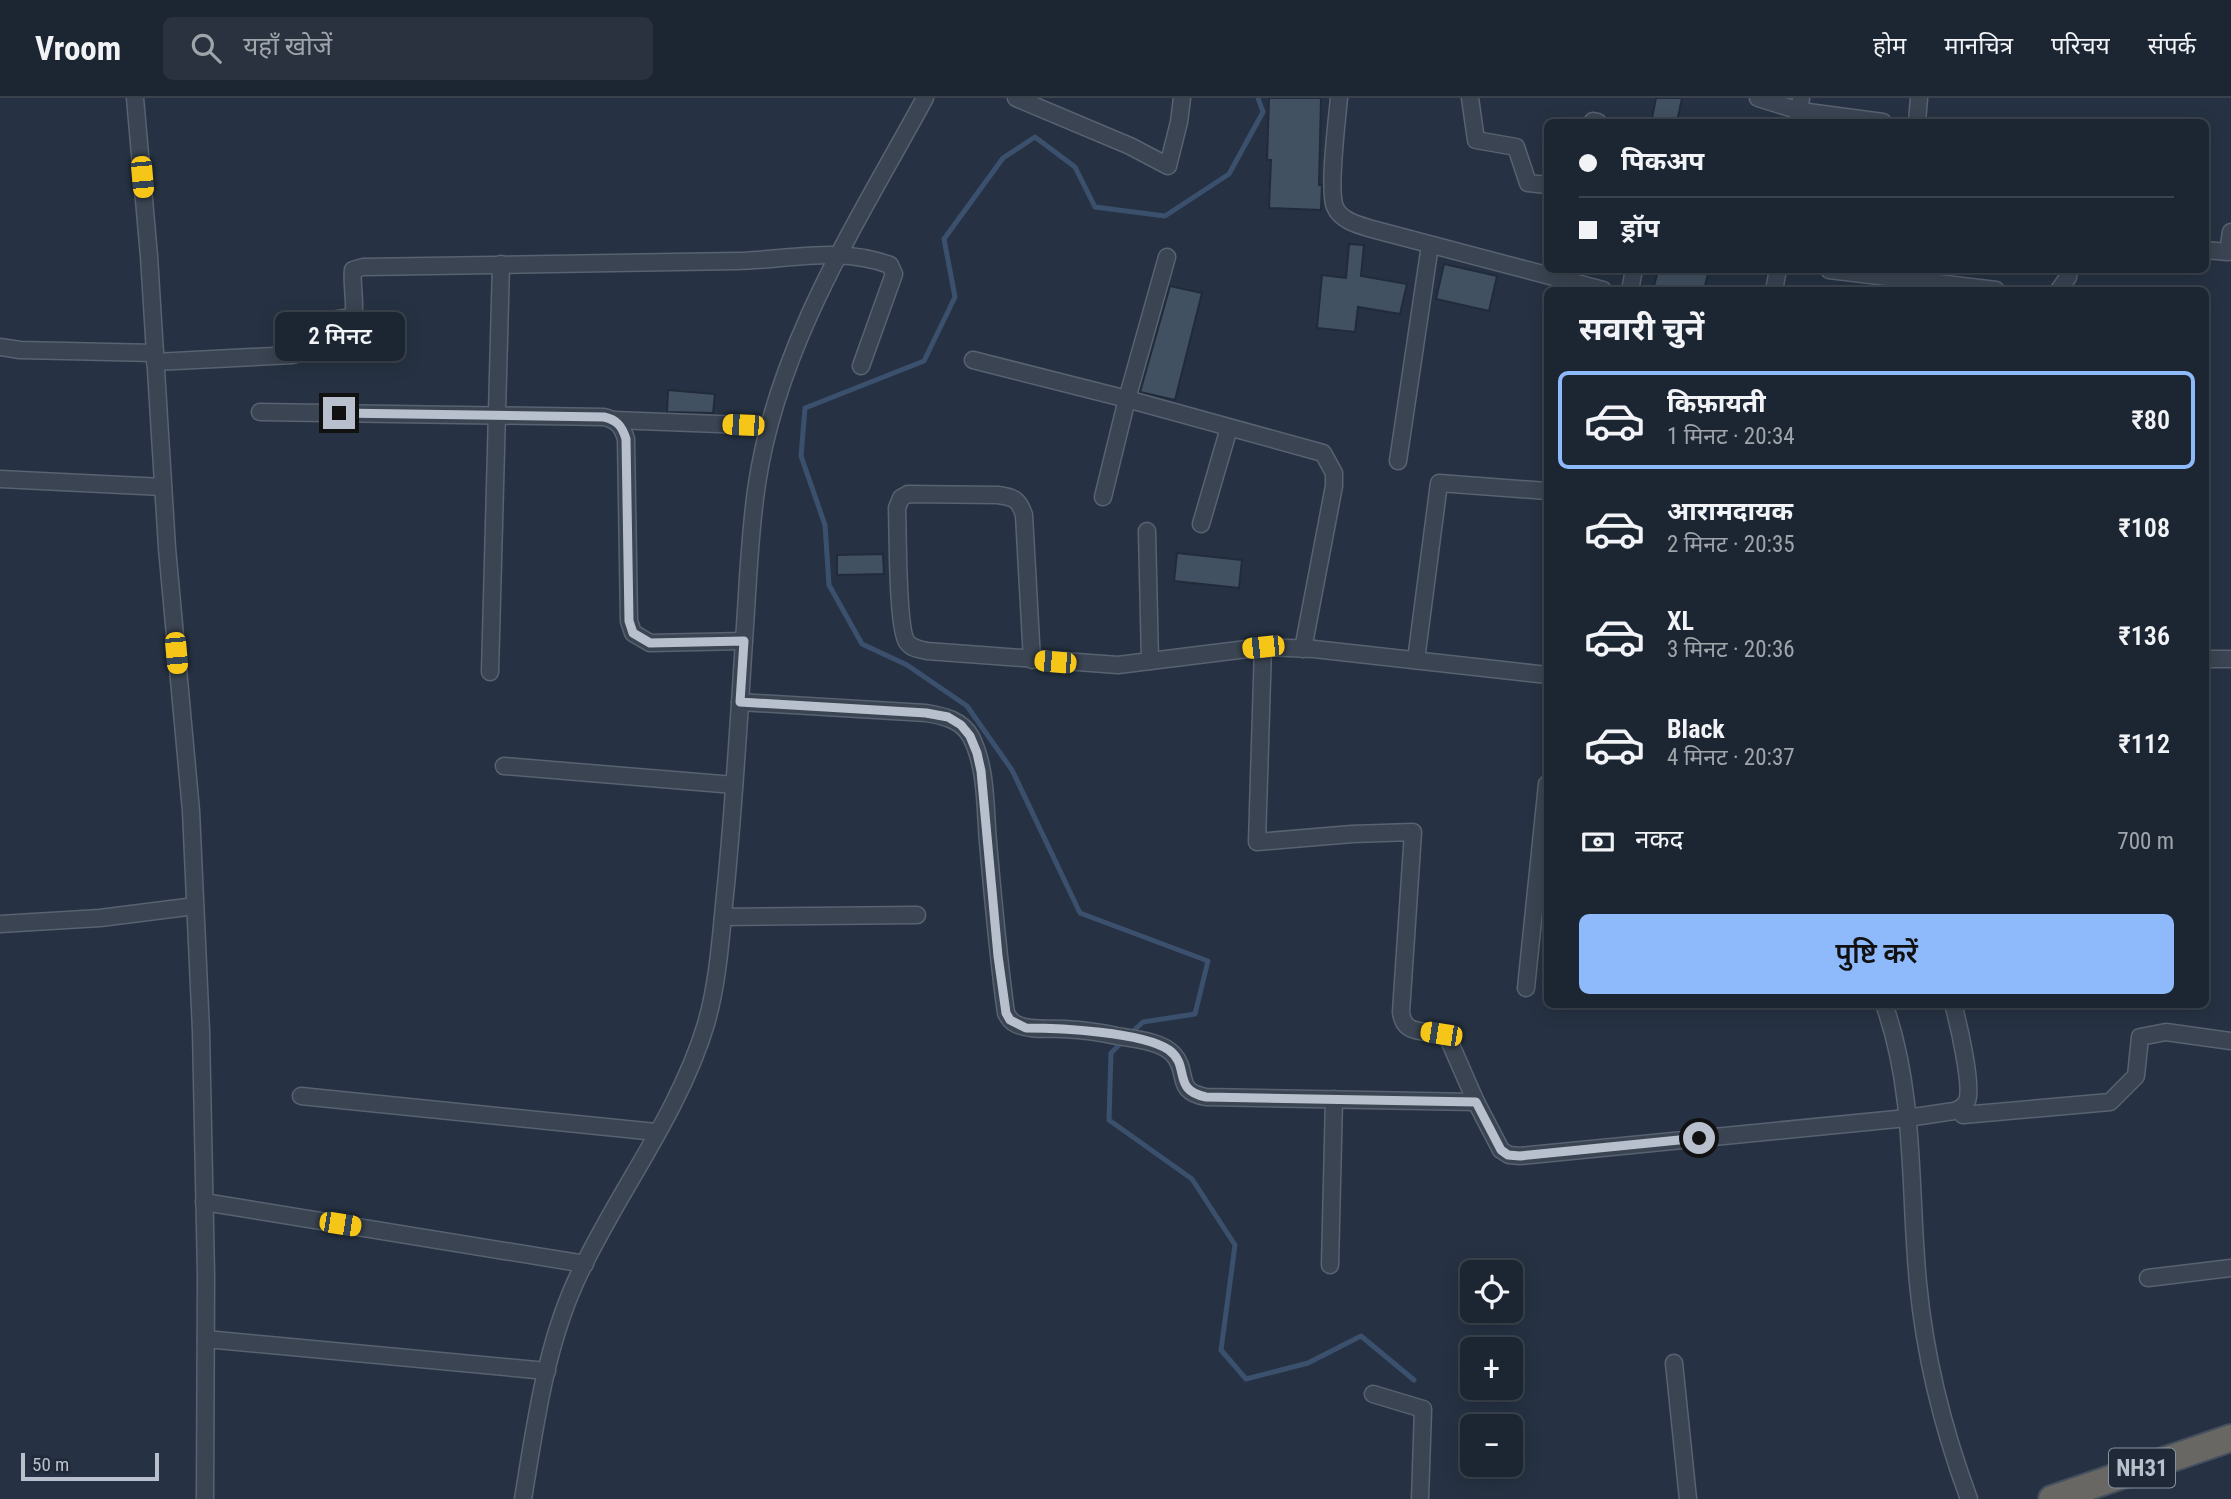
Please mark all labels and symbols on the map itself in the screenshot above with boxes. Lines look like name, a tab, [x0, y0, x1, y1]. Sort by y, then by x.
car	[130, 155, 155, 199]
callout: 2 मिनट	[274, 312, 404, 360]
route end	[323, 397, 355, 429]
car	[722, 414, 765, 436]
car	[164, 631, 189, 675]
car	[1242, 634, 1285, 660]
car	[1034, 650, 1077, 674]
car	[1419, 1020, 1464, 1048]
route start	[1683, 1122, 1715, 1154]
car	[318, 1210, 363, 1238]
road number: NH31	[2109, 1448, 2175, 1488]
scale bar	[21, 1450, 159, 1482]

